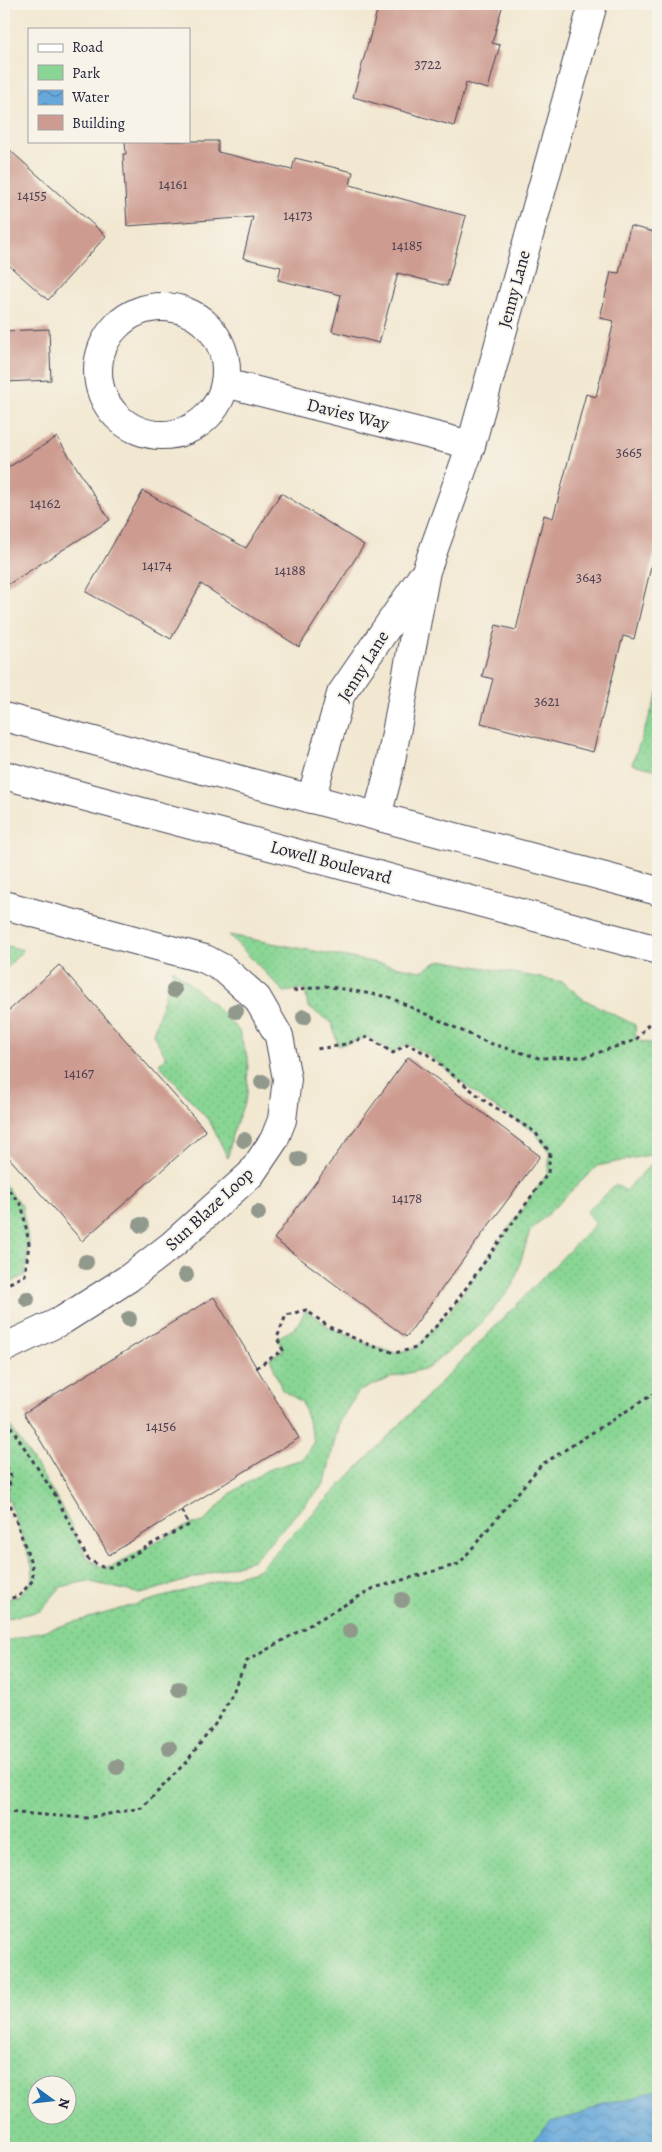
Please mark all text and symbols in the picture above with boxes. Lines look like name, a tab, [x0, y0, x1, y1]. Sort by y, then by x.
legend	[28, 28, 190, 142]
text: Road	[72, 37, 104, 57]
house number: 3722	[415, 54, 441, 74]
text: Park	[72, 63, 101, 83]
text: Water	[71, 87, 109, 107]
text: Building	[72, 113, 125, 133]
house number: 14161	[158, 174, 188, 194]
house number: 14155	[17, 185, 47, 205]
house number: 14173	[283, 205, 313, 225]
house number: 14185	[392, 235, 422, 255]
street label: Jenny Lane	[492, 247, 536, 331]
street label: Davies Way	[304, 392, 393, 436]
house number: 3665	[616, 442, 642, 462]
house number: 14162	[29, 493, 61, 513]
house number: 14174	[142, 555, 172, 575]
house number: 14188	[274, 560, 306, 580]
house number: 3643	[576, 567, 602, 587]
street label: Jenny Lane	[332, 626, 394, 706]
house number: 3621	[534, 691, 560, 711]
street label: Lowell Boulevard	[268, 834, 395, 890]
house number: 14167	[64, 1063, 95, 1083]
street label: Sun Blaze Loop	[160, 1162, 258, 1256]
house number: 14178	[392, 1188, 422, 1208]
house number: 14156	[146, 1416, 176, 1436]
north arrow	[28, 2074, 78, 2124]
text: N	[54, 2096, 75, 2111]

